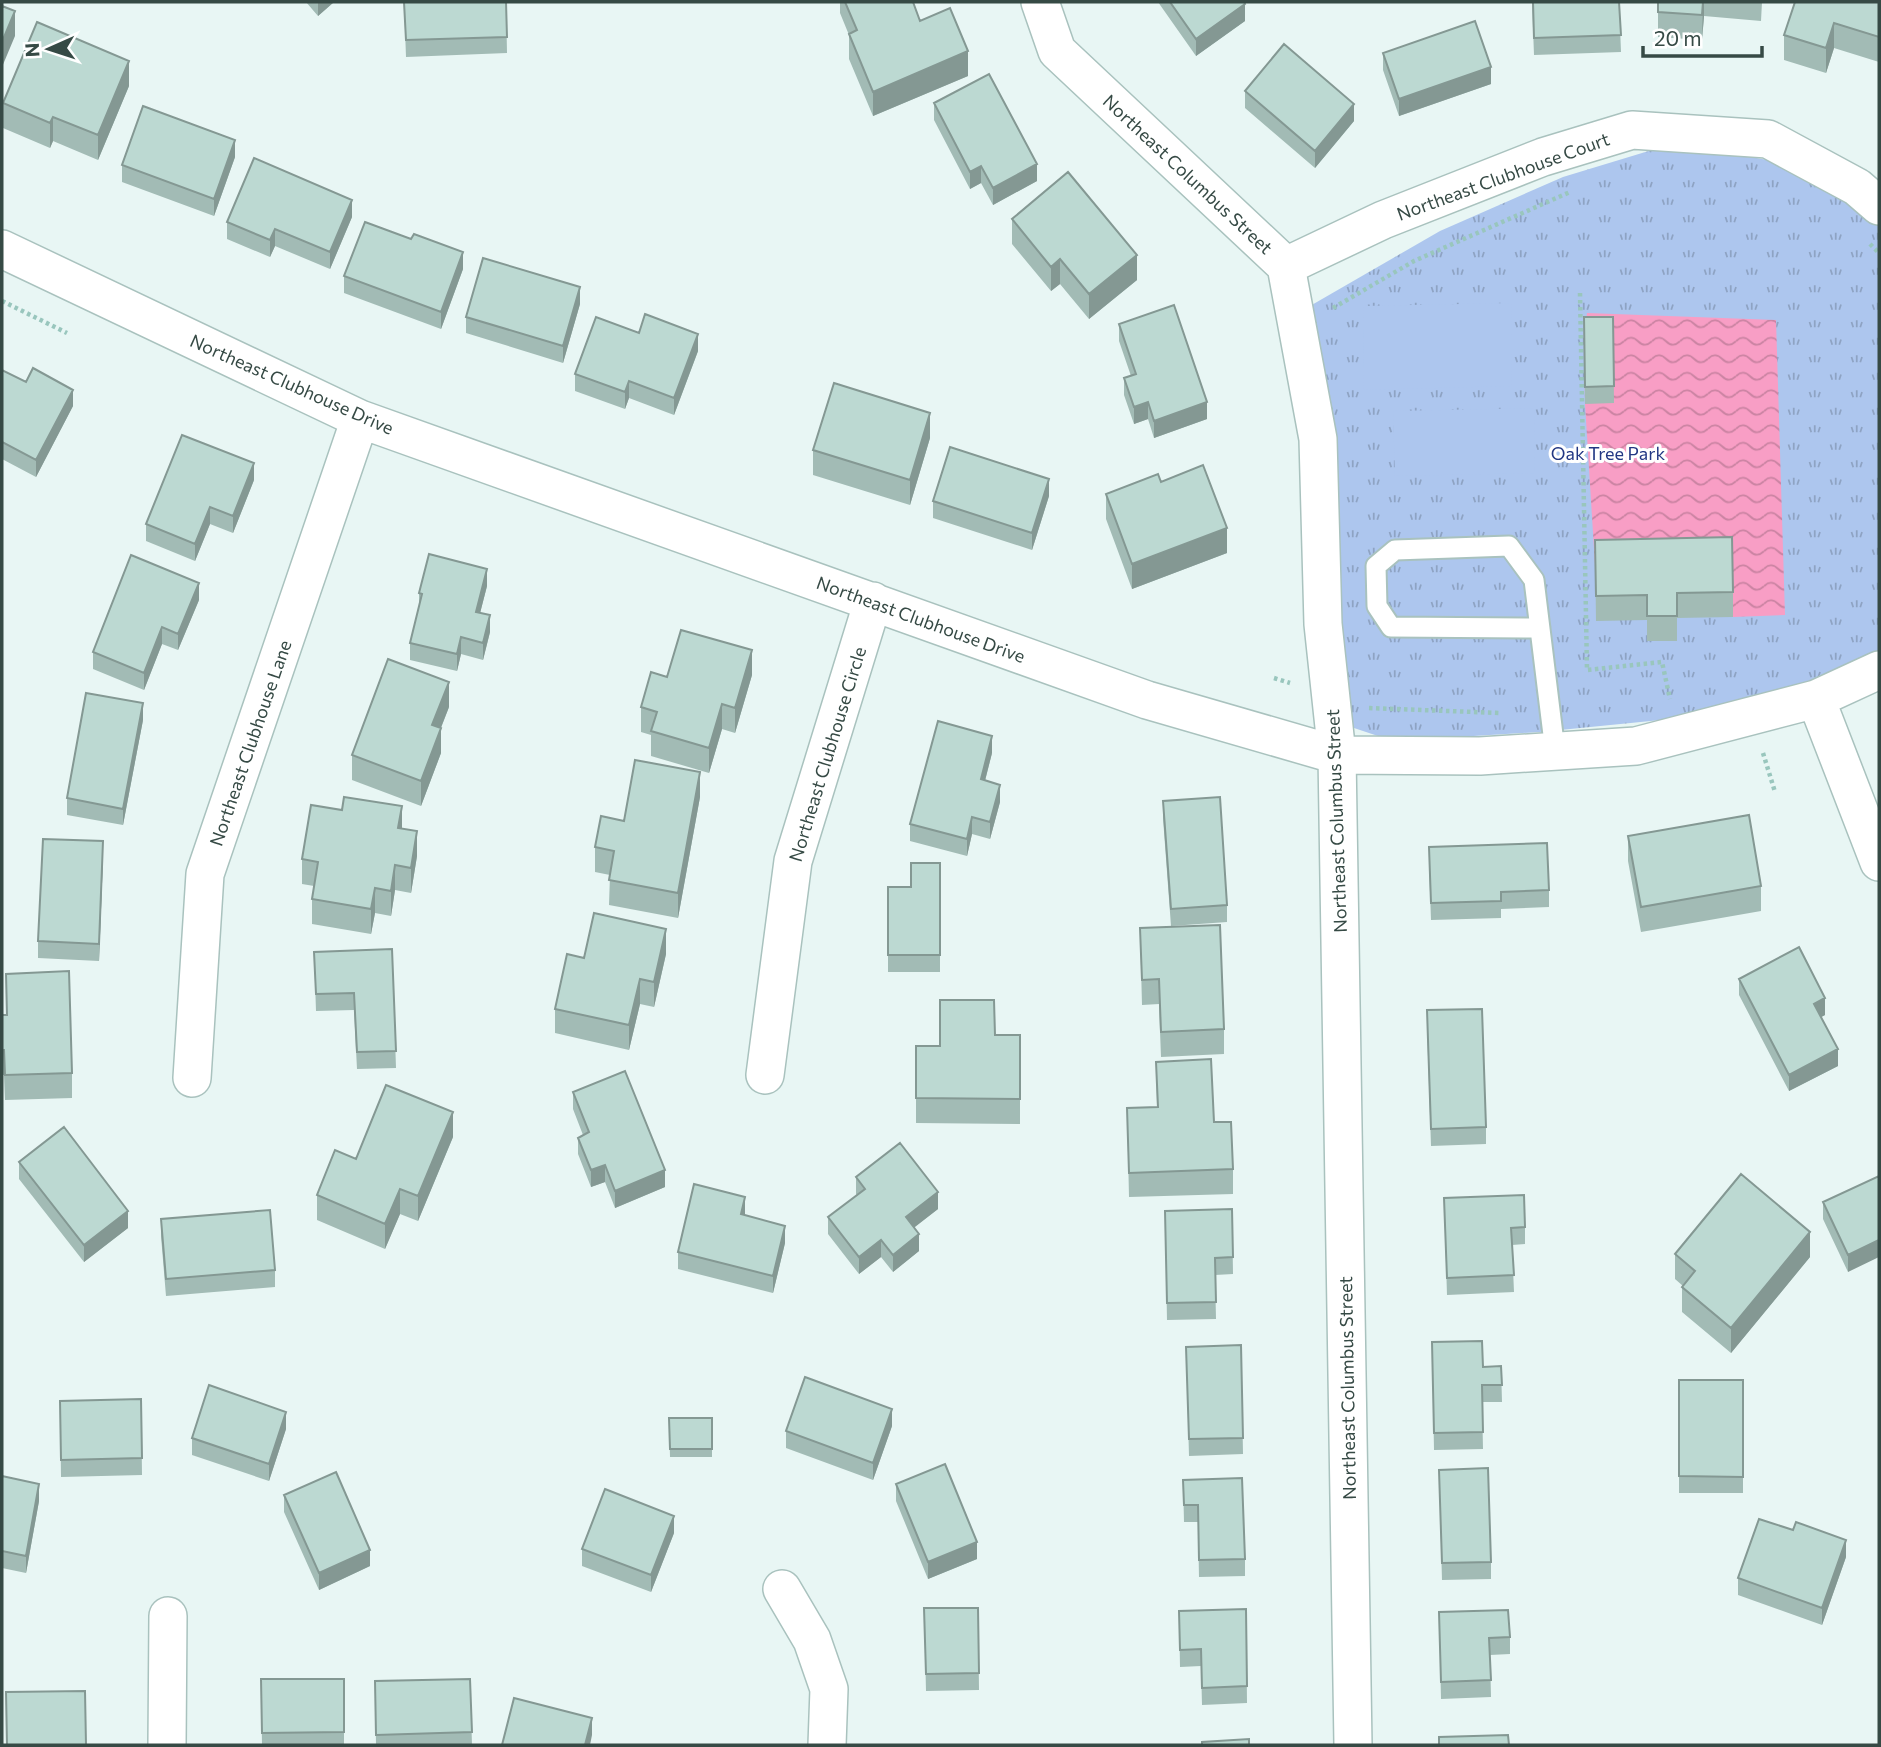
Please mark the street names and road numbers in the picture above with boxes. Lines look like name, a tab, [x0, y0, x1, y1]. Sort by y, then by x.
street label: Northeast Columbus Street	[1099, 90, 1277, 258]
street label: Northeast Clubhouse Court	[1394, 127, 1612, 225]
street label: Northeast Clubhouse Drive	[187, 329, 397, 439]
street label: Northeast Clubhouse Drive	[814, 571, 1028, 667]
street label: Northeast Clubhouse Lane	[204, 637, 296, 849]
street label: Northeast Clubhouse Circle	[784, 644, 870, 864]
street label: Northeast Columbus Street	[1321, 709, 1351, 933]
street label: Northeast Columbus Street	[1334, 1276, 1360, 1500]

